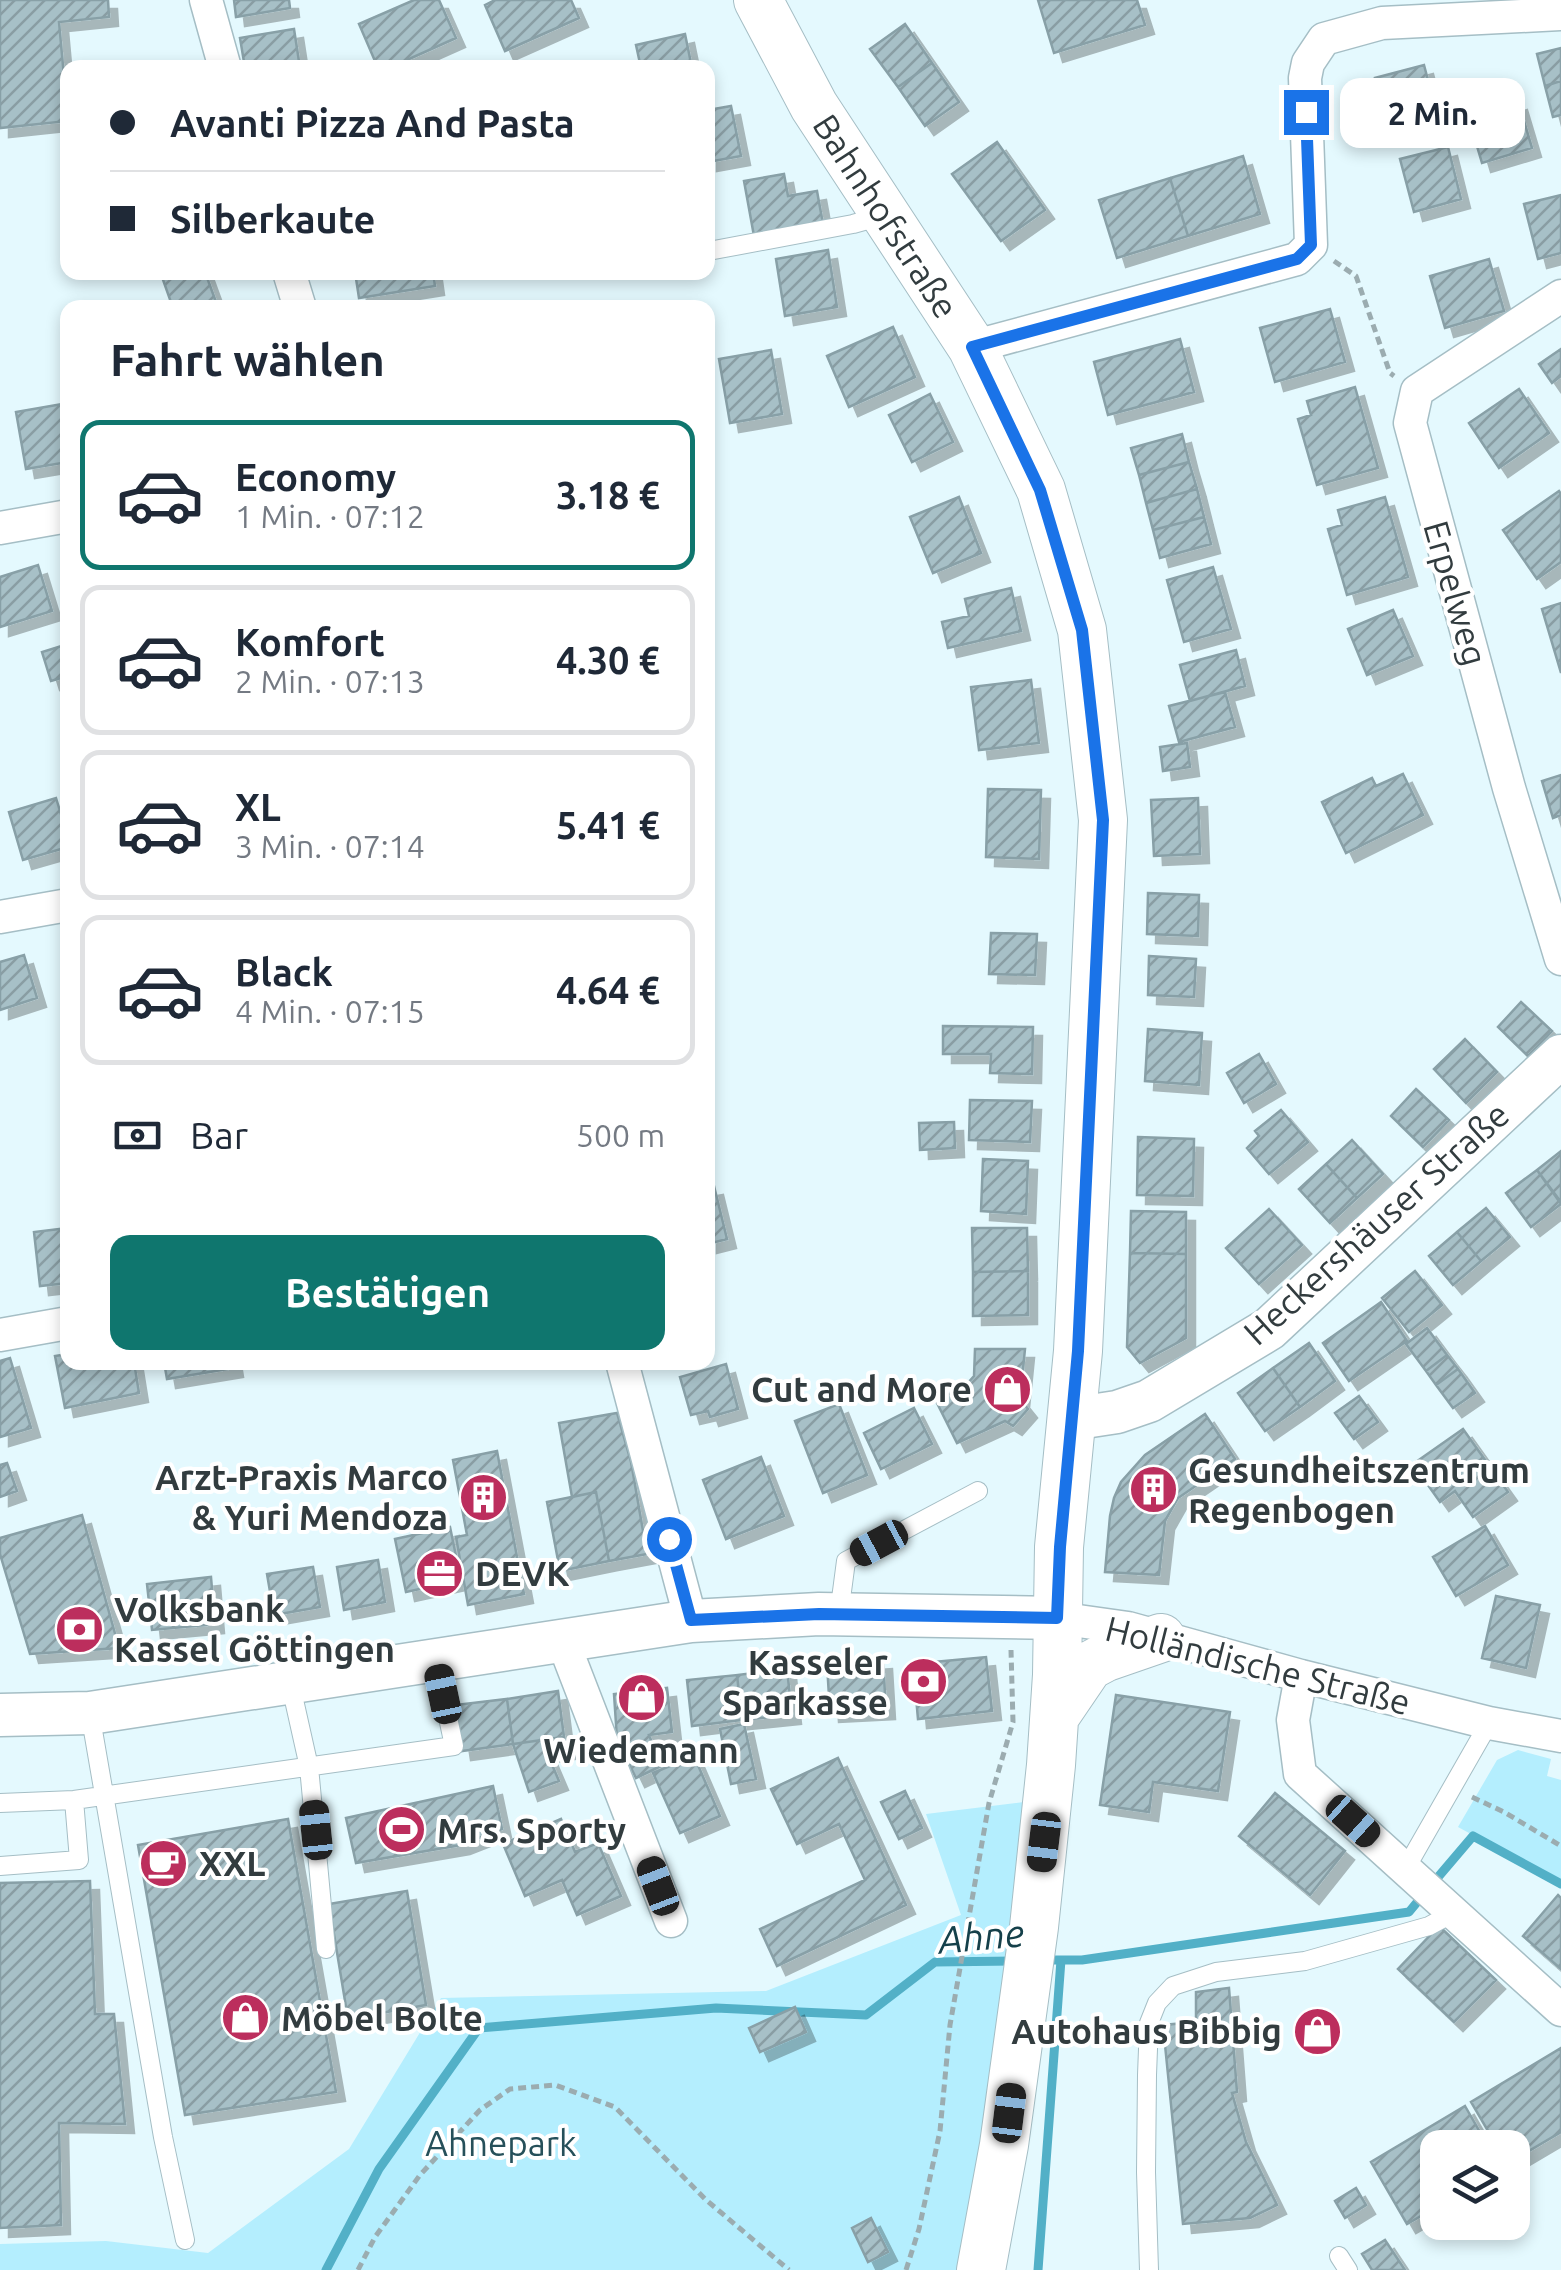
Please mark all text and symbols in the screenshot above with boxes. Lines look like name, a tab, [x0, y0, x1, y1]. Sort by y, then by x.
callout: 2 Min.	[1341, 77, 1526, 147]
route end	[1284, 90, 1329, 135]
text: 2 Min.	[1388, 95, 1477, 131]
text: Avanti Pizza And Pasta	[170, 102, 575, 144]
street label: Bahnhofstraße	[805, 107, 967, 325]
text: Silberkaute	[170, 198, 376, 240]
text: Fahrt wählen	[110, 334, 385, 385]
icon: car	[115, 450, 205, 540]
text: Economy	[235, 456, 396, 498]
text: 3.18 €	[556, 474, 660, 516]
text: 1 Min. · 07:12	[235, 498, 425, 534]
street label: Erpelweg	[1416, 516, 1496, 670]
icon: car	[115, 615, 205, 705]
text: Komfort	[235, 621, 385, 663]
text: 4.30 €	[556, 639, 660, 681]
text: 2 Min. · 07:13	[235, 663, 425, 699]
icon: car	[115, 780, 205, 870]
text: XL	[235, 786, 281, 828]
text: 5.41 €	[556, 804, 660, 846]
text: 3 Min. · 07:14	[235, 828, 425, 864]
icon: car	[115, 945, 205, 1035]
text: Black	[235, 951, 333, 993]
text: 4.64 €	[556, 969, 660, 1011]
text: 4 Min. · 07:15	[235, 993, 425, 1029]
street label: Heckershäuser Straße	[1235, 1094, 1517, 1352]
icon: cash	[110, 1108, 165, 1163]
text: Bar	[190, 1114, 248, 1156]
text: 500 m	[576, 1117, 665, 1153]
button: Bestätigen	[110, 1235, 665, 1350]
shop icon: Cut and More	[981, 1363, 1033, 1415]
place label: Cut and More	[751, 1369, 972, 1409]
place label: Gesundheitszentrum Regenbogen	[1188, 1450, 1530, 1530]
place label: Arzt-Praxis Marco & Yuri Mendoza	[155, 1457, 448, 1537]
building icon: Gesundheitszentrum Regenbogen	[1127, 1464, 1179, 1516]
building icon: Arzt-Praxis Marco & Yuri Mendoza	[457, 1471, 509, 1523]
car	[845, 1516, 913, 1570]
route start	[647, 1517, 692, 1562]
office icon: DEVK	[414, 1547, 466, 1599]
place label: DEVK	[475, 1553, 569, 1593]
place label: Volksbank Kassel Göttingen	[114, 1589, 395, 1669]
bank icon: Volksbank Kassel Göttingen	[53, 1603, 105, 1655]
street label: Holländische Straße	[1101, 1608, 1415, 1722]
place label: Kasseler Sparkasse	[722, 1642, 889, 1722]
bank icon: Kasseler Sparkasse	[897, 1656, 949, 1708]
car	[422, 1662, 464, 1726]
shop icon: Wiedemann	[615, 1672, 667, 1724]
place label: Wiedemann	[543, 1730, 739, 1770]
car	[1321, 1790, 1385, 1852]
car	[298, 1799, 334, 1861]
sports icon: Mrs. Sporty	[376, 1804, 428, 1856]
place label: Mrs. Sporty	[437, 1810, 627, 1850]
car	[1025, 1810, 1063, 1874]
cafe icon: XXL	[138, 1837, 190, 1889]
place label: XXL	[199, 1843, 266, 1883]
car	[633, 1853, 683, 1919]
water label: Ahne	[934, 1911, 1026, 1961]
shop icon: Möbel Bolte	[220, 1992, 272, 2044]
place label: Möbel Bolte	[281, 1998, 483, 2038]
shop icon: Autohaus Bibbig	[1291, 2005, 1343, 2057]
place label: Autohaus Bibbig	[1011, 2011, 1282, 2051]
car	[990, 2081, 1028, 2145]
park label: Ahnepark	[425, 2123, 577, 2163]
map controls	[1420, 2130, 1530, 2240]
button: layers	[1420, 2130, 1530, 2240]

